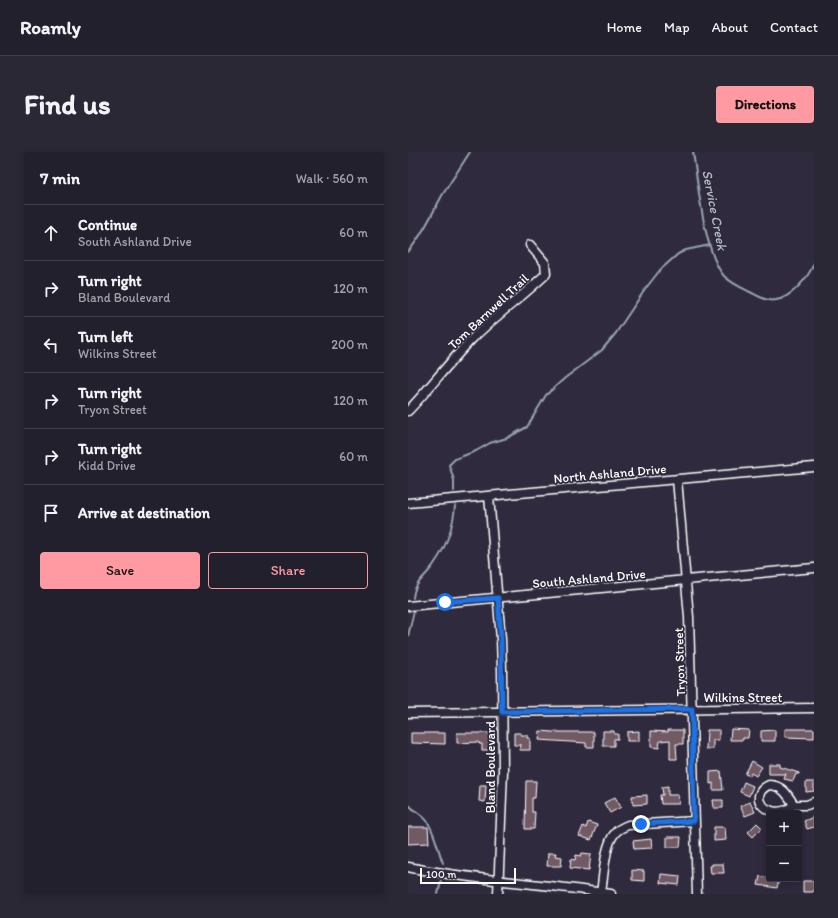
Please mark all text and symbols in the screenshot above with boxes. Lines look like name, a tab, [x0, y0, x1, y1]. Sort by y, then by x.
text: Roamly	[20, 16, 81, 39]
text: Home	[607, 19, 642, 36]
text: Map	[664, 19, 690, 36]
text: About	[712, 19, 748, 36]
text: Contact	[770, 19, 818, 36]
button: Directions	[716, 86, 814, 123]
text: Find us	[24, 87, 111, 121]
text: 7 min	[40, 168, 80, 188]
water label: Service Creek	[698, 168, 731, 253]
text: Walk · 560 m	[296, 171, 368, 186]
text: Continue	[78, 216, 137, 234]
icon: ahead	[40, 222, 62, 244]
text: 60 m	[339, 225, 368, 240]
text: South Ashland Drive	[78, 234, 192, 249]
street label: Tom Barnwell Trail	[445, 270, 532, 352]
text: Turn right	[78, 272, 142, 290]
icon: right	[40, 278, 62, 300]
text: 120 m	[333, 281, 368, 296]
text: Bland Boulevard	[78, 290, 170, 305]
text: Turn left	[78, 328, 133, 346]
icon: left	[40, 334, 62, 356]
text: 200 m	[331, 337, 368, 352]
text: Wilkins Street	[78, 346, 157, 361]
text: Turn right	[78, 384, 142, 402]
icon: right	[40, 390, 62, 412]
text: 120 m	[333, 393, 368, 408]
text: Tryon Street	[78, 402, 147, 417]
text: Turn right	[78, 440, 142, 458]
icon: right	[40, 446, 62, 468]
text: 60 m	[339, 449, 368, 464]
text: Kidd Drive	[78, 458, 136, 473]
street label: North Ashland Drive	[553, 461, 667, 486]
icon: arrive	[40, 502, 62, 524]
text: Arrive at destination	[78, 504, 210, 522]
button: Save	[40, 552, 200, 589]
button: Share	[208, 552, 368, 589]
street label: South Ashland Drive	[532, 566, 646, 591]
route start	[436, 593, 454, 611]
street label: Tryon Street	[671, 627, 688, 697]
street label: Wilkins Street	[704, 690, 782, 705]
street label: Bland Boulevard	[483, 721, 498, 813]
map controls	[766, 810, 802, 882]
button: +	[766, 810, 802, 846]
route end	[632, 815, 650, 833]
button: −	[766, 846, 802, 882]
scale bar	[420, 866, 516, 885]
text: 100 m	[426, 868, 456, 881]

